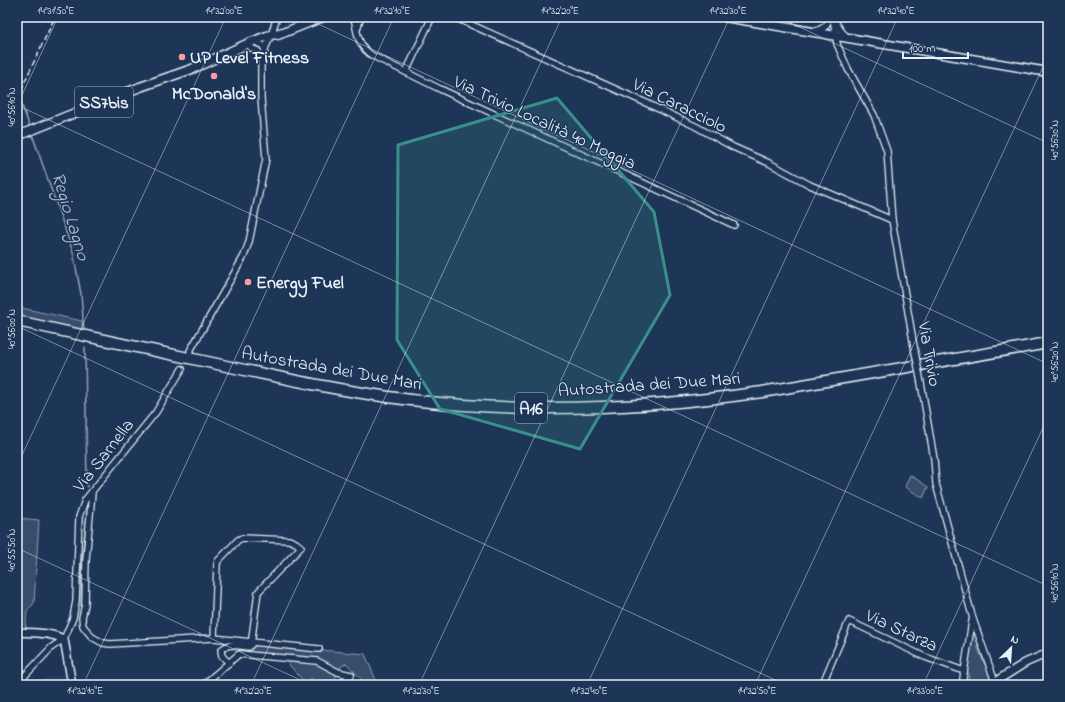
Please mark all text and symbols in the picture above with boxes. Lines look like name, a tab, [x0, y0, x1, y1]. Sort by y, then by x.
text: 14°31'50"E	[38, 4, 74, 19]
text: 14°32'00"E	[205, 4, 243, 19]
text: 14°32'10"E	[374, 4, 410, 19]
text: 14°32'20"E	[541, 4, 579, 19]
text: 14°32'30"E	[710, 4, 746, 19]
text: 14°32'40"E	[878, 4, 914, 19]
scale bar	[903, 34, 968, 60]
text: 100 m	[909, 40, 936, 58]
place label: UP Level Fitness	[190, 46, 309, 72]
marker: UP Level Fitness	[177, 52, 187, 62]
street label: Via Trivio Località 40 Moggia	[447, 70, 640, 179]
marker: McDonald's	[209, 71, 219, 81]
street label: Via Caracciolo	[627, 72, 731, 141]
place label: McDonald's	[172, 82, 256, 108]
text: 40°56'10"N	[5, 87, 20, 126]
road number: SS7bis	[75, 87, 133, 117]
text: 40°56'30"N	[1048, 120, 1063, 160]
water label: Regio Lagno	[42, 169, 96, 265]
place label: Energy Fuel	[256, 271, 344, 298]
marker: Energy Fuel	[243, 277, 253, 287]
text: 40°56'00"N	[5, 309, 20, 349]
street label: Via Trivio	[909, 319, 947, 389]
street label: Autostrada dei Due Mari	[239, 341, 424, 399]
text: 40°56'20"N	[1048, 341, 1063, 382]
street label: Autostrada dei Due Mari	[557, 367, 741, 405]
road number: A16	[515, 393, 547, 423]
street label: Via Sarnella	[67, 414, 141, 499]
text: 40°55'50"N	[5, 528, 20, 571]
text: 40°56'10"N	[1048, 563, 1063, 602]
street label: Via Starza	[860, 603, 942, 660]
north arrow	[991, 628, 1031, 668]
text: N	[1008, 631, 1022, 649]
text: 14°32'10"E	[67, 684, 103, 699]
text: 14°32'20"E	[234, 684, 272, 699]
text: 14°32'30"E	[403, 684, 439, 699]
text: 14°32'40"E	[571, 684, 607, 699]
text: 14°32'50"E	[738, 684, 776, 699]
text: 14°33'00"E	[907, 684, 943, 699]

